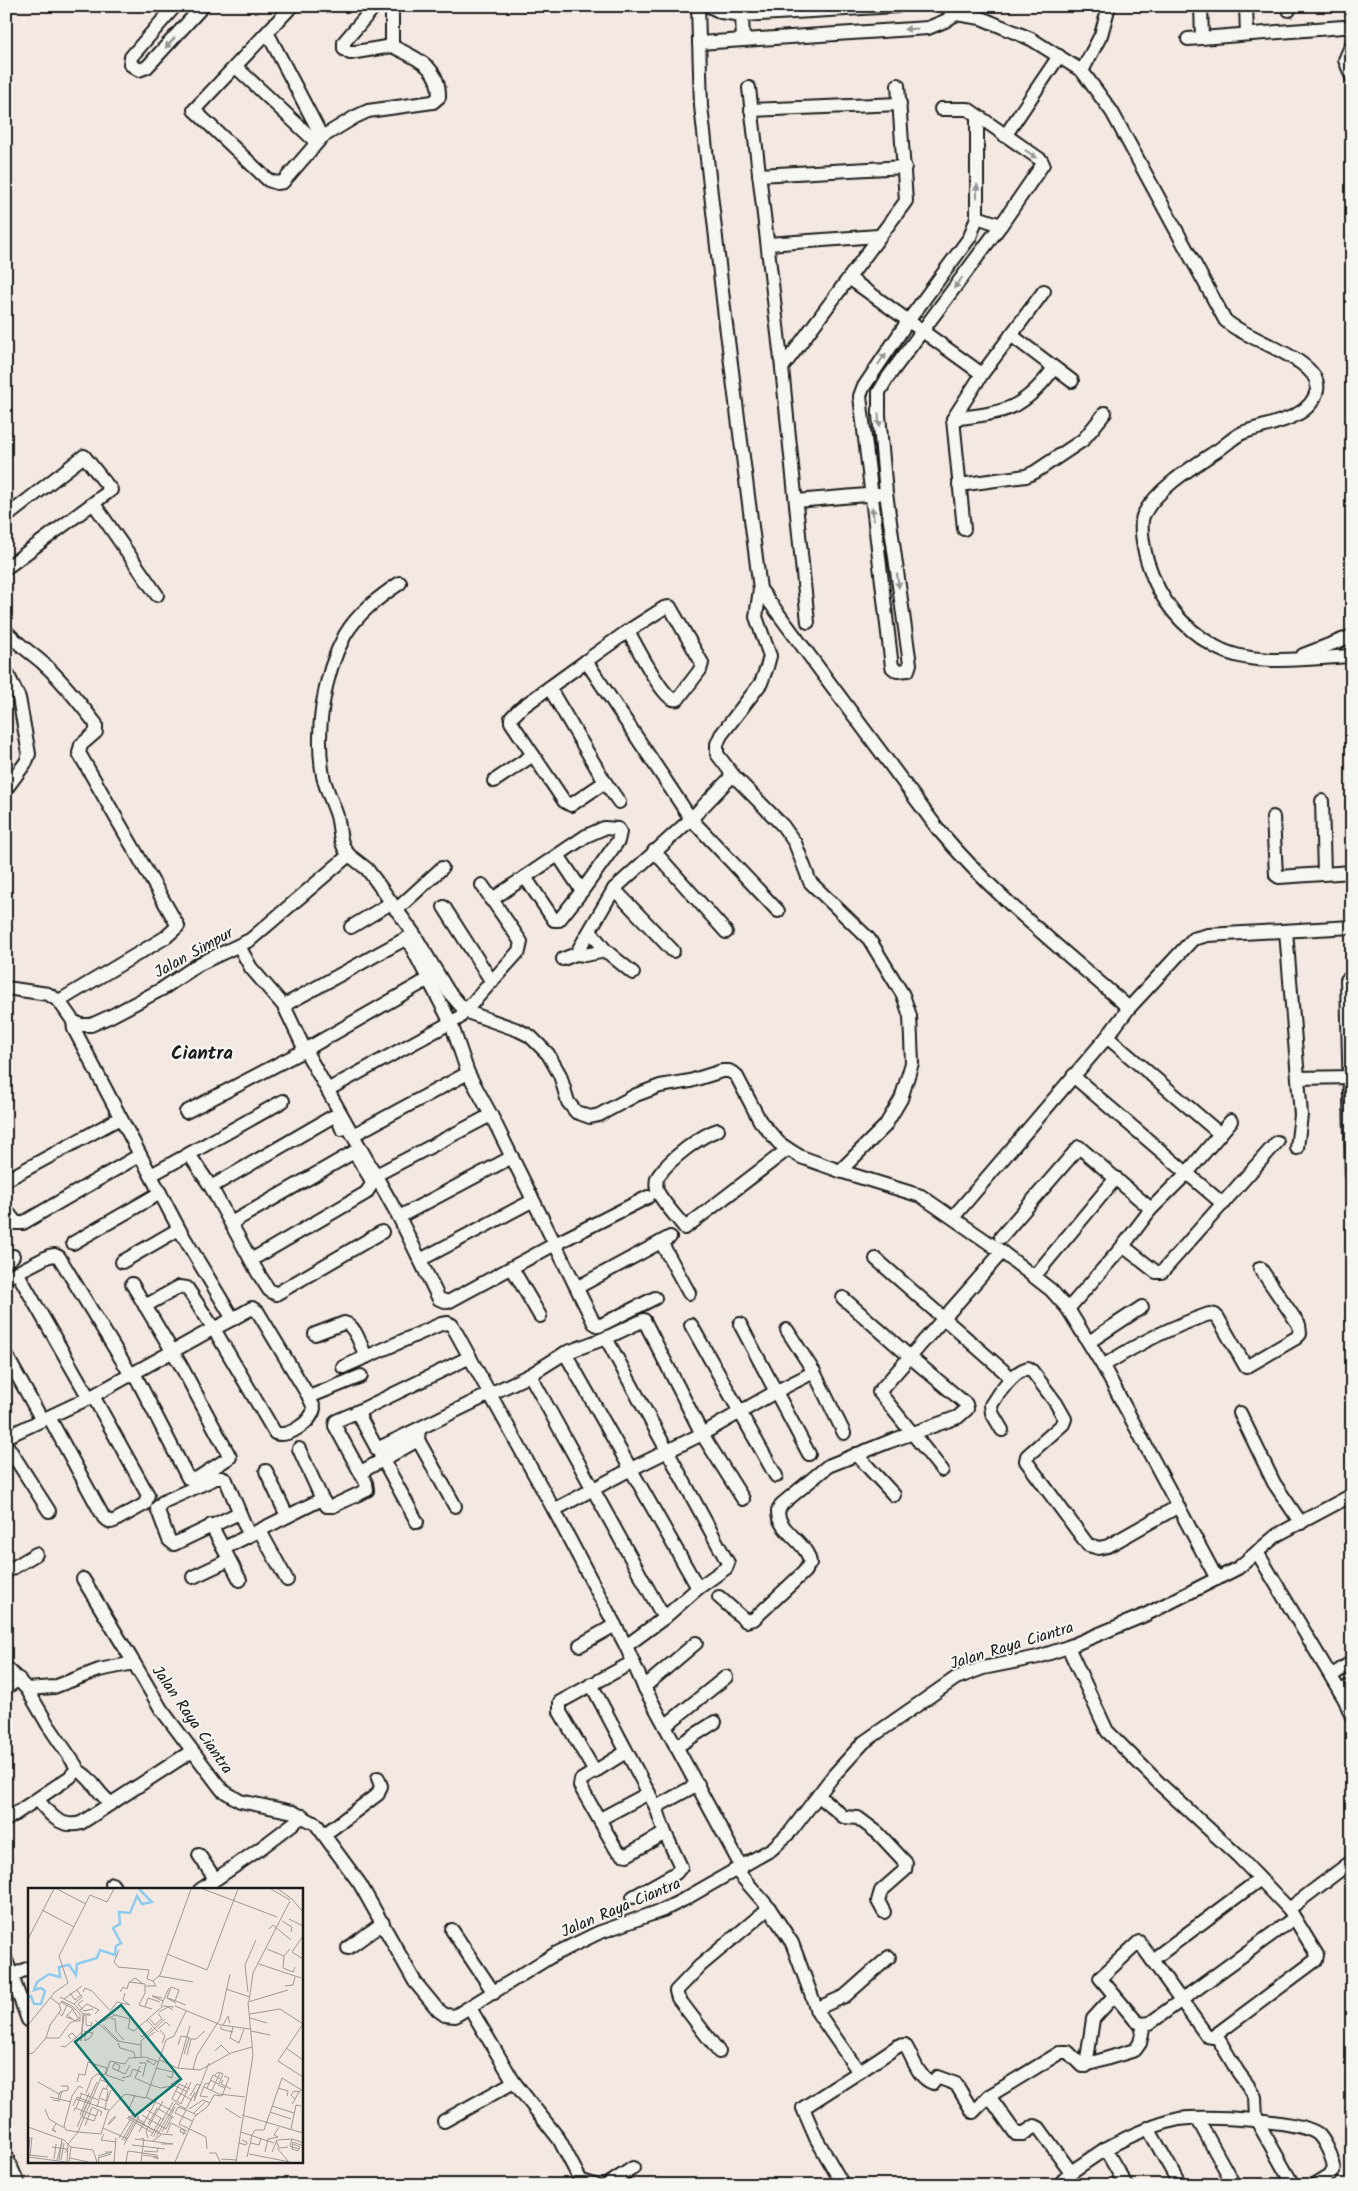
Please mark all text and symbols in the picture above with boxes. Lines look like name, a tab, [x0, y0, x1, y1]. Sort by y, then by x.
one-way arrow	[903, 25, 919, 33]
one-way arrow	[164, 36, 176, 48]
one-way arrow	[1025, 149, 1038, 159]
one-way arrow	[973, 183, 981, 199]
one-way arrow	[953, 276, 963, 290]
one-way arrow	[877, 352, 887, 366]
one-way arrow	[876, 412, 884, 428]
one-way arrow	[869, 506, 877, 522]
one-way arrow	[895, 574, 903, 590]
street label: Jalan Simpur	[150, 920, 240, 985]
district label: Ciantra	[171, 1039, 233, 1069]
street label: Jalan Raya Ciantra	[947, 1615, 1077, 1677]
street label: Jalan Raya Ciantra	[145, 1660, 239, 1780]
street label: Jalan Raya Ciantra	[557, 1871, 685, 1945]
inset map	[28, 1888, 302, 2164]

